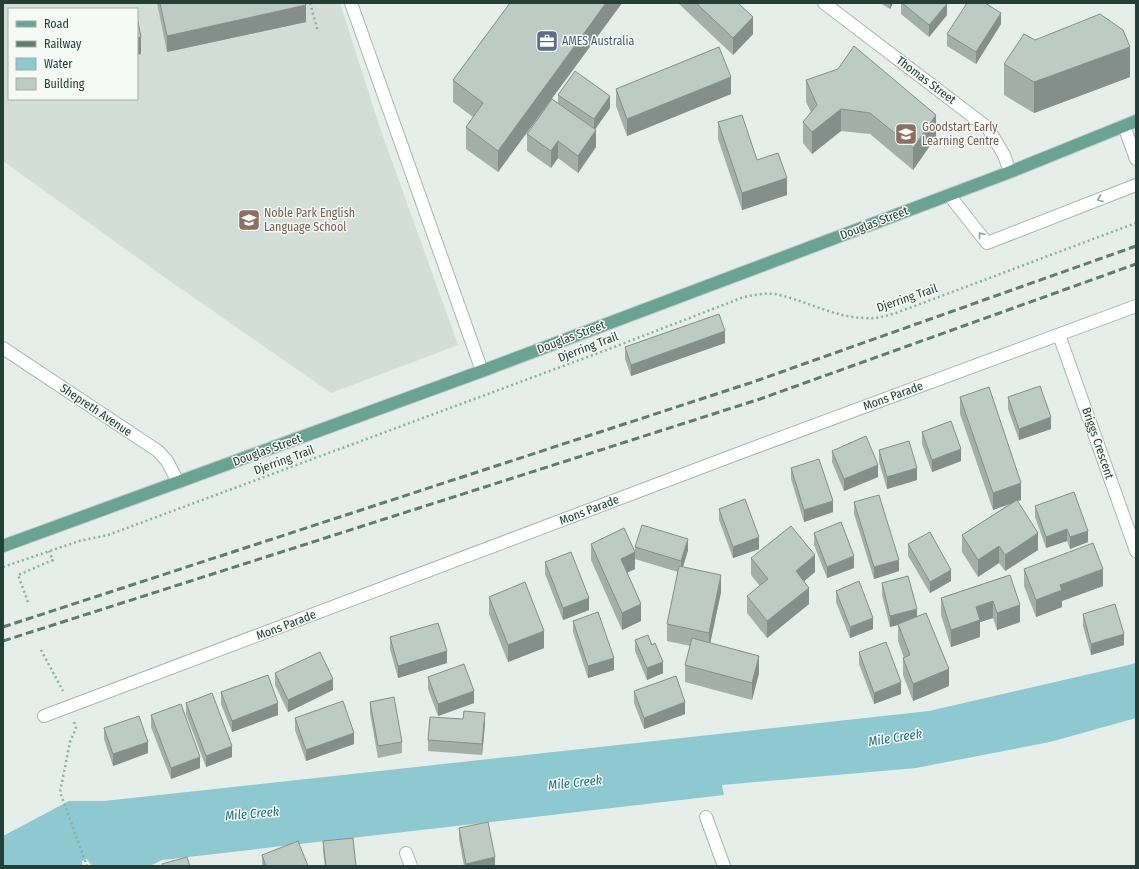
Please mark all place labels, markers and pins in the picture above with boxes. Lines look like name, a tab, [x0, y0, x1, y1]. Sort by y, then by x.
office icon: AMES Australia	[534, 28, 560, 54]
place label: AMES Australia	[562, 34, 635, 48]
place label: Goodstart Early Learning Centre	[922, 120, 999, 148]
school or university icon: Goodstart Early Learning Centre	[893, 121, 919, 147]
place label: Noble Park English Language School	[264, 206, 355, 234]
school or university icon: Noble Park English Language School	[236, 207, 262, 233]

